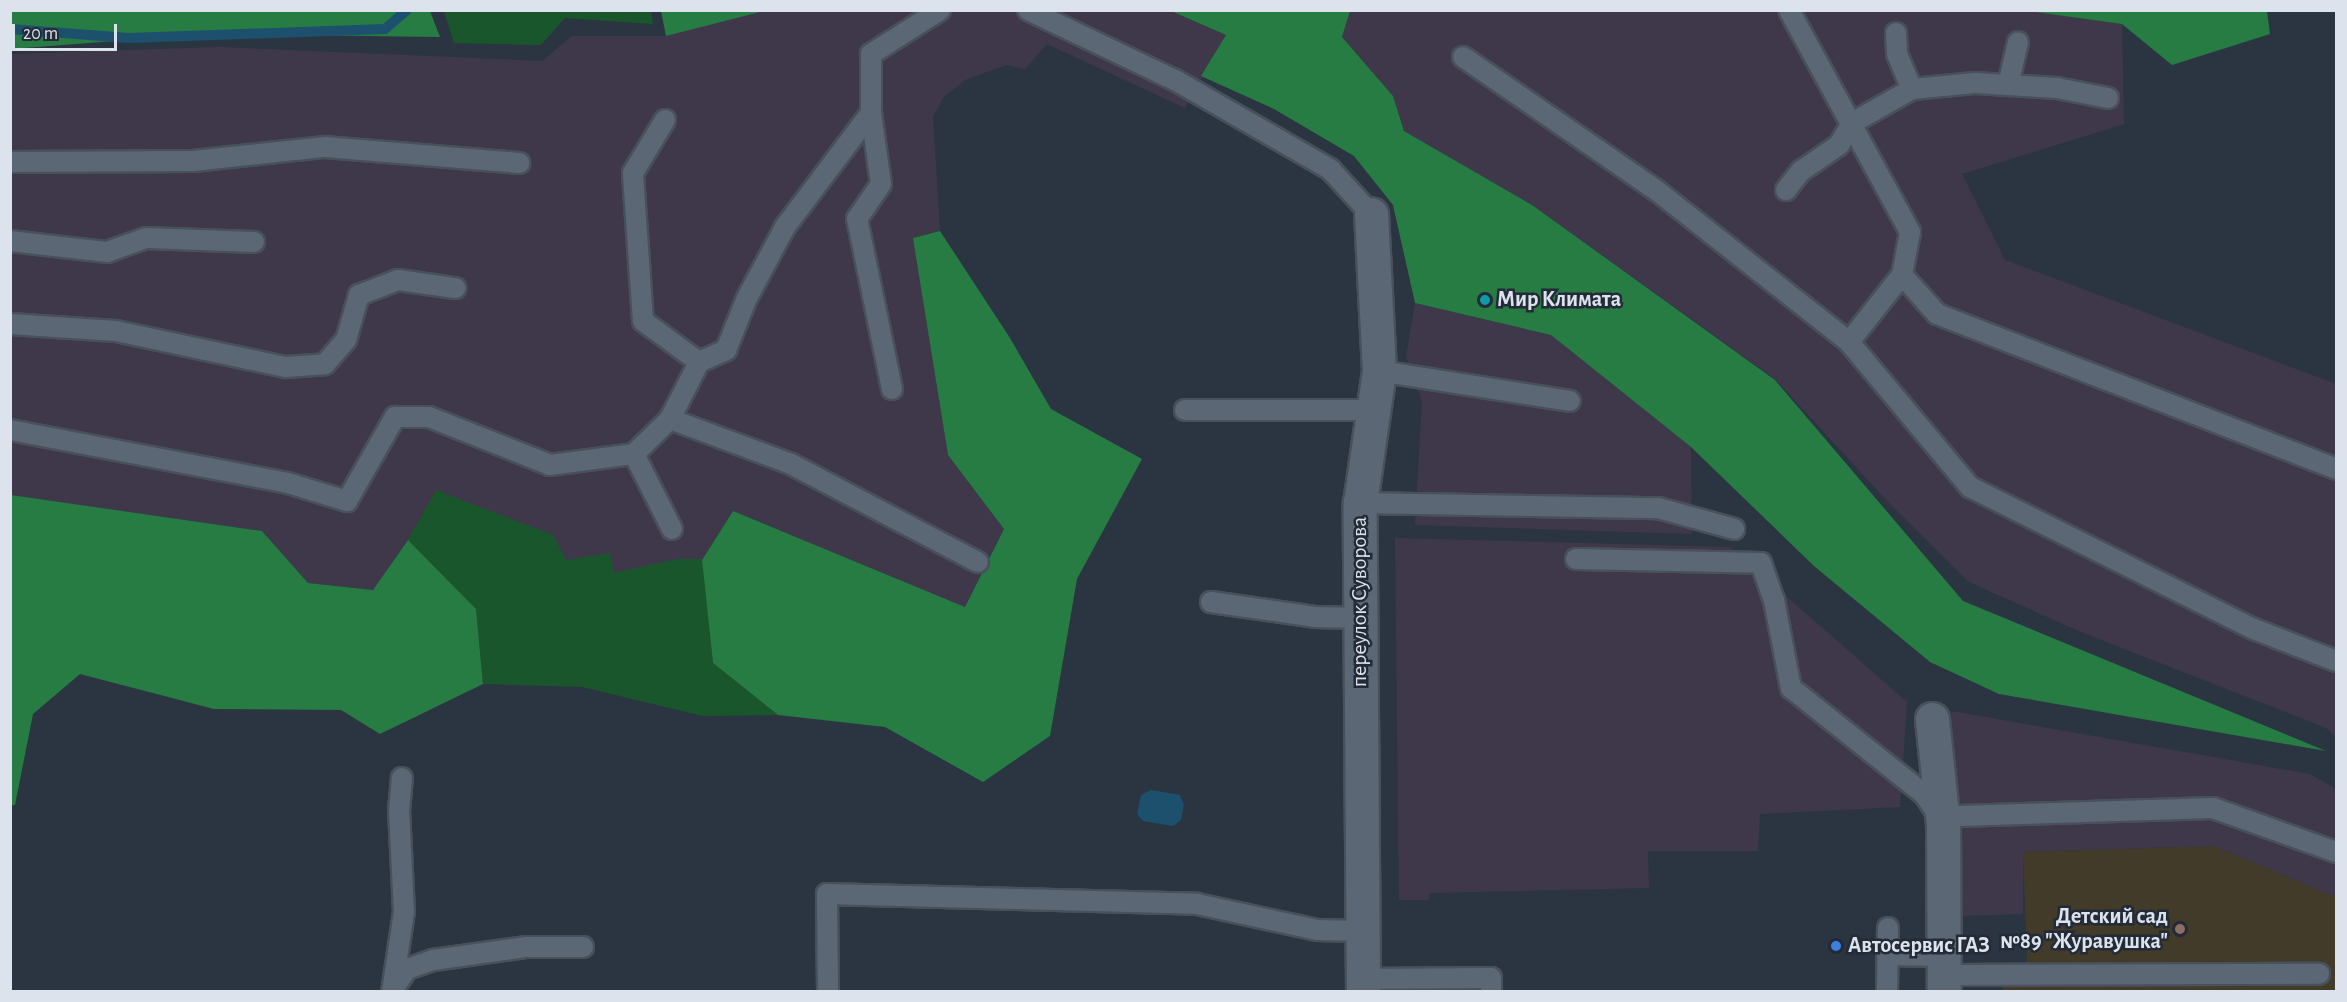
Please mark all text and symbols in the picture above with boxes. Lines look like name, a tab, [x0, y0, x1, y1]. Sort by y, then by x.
scale bar	[15, 12, 120, 50]
text: 20 m	[23, 25, 58, 43]
place label: Мир Климата	[1497, 287, 1621, 313]
marker: Мир Климата	[1478, 293, 1492, 307]
street label: переулок Суворова	[1347, 517, 1373, 687]
place label: Детский сад №89 "Журавушка"	[2000, 903, 2168, 954]
marker: Детский сад №89 "Журавушка"	[2173, 922, 2187, 936]
place label: Автосервис ГАЗ	[1848, 933, 1990, 959]
marker: Автосервис ГАЗ	[1829, 939, 1843, 953]

